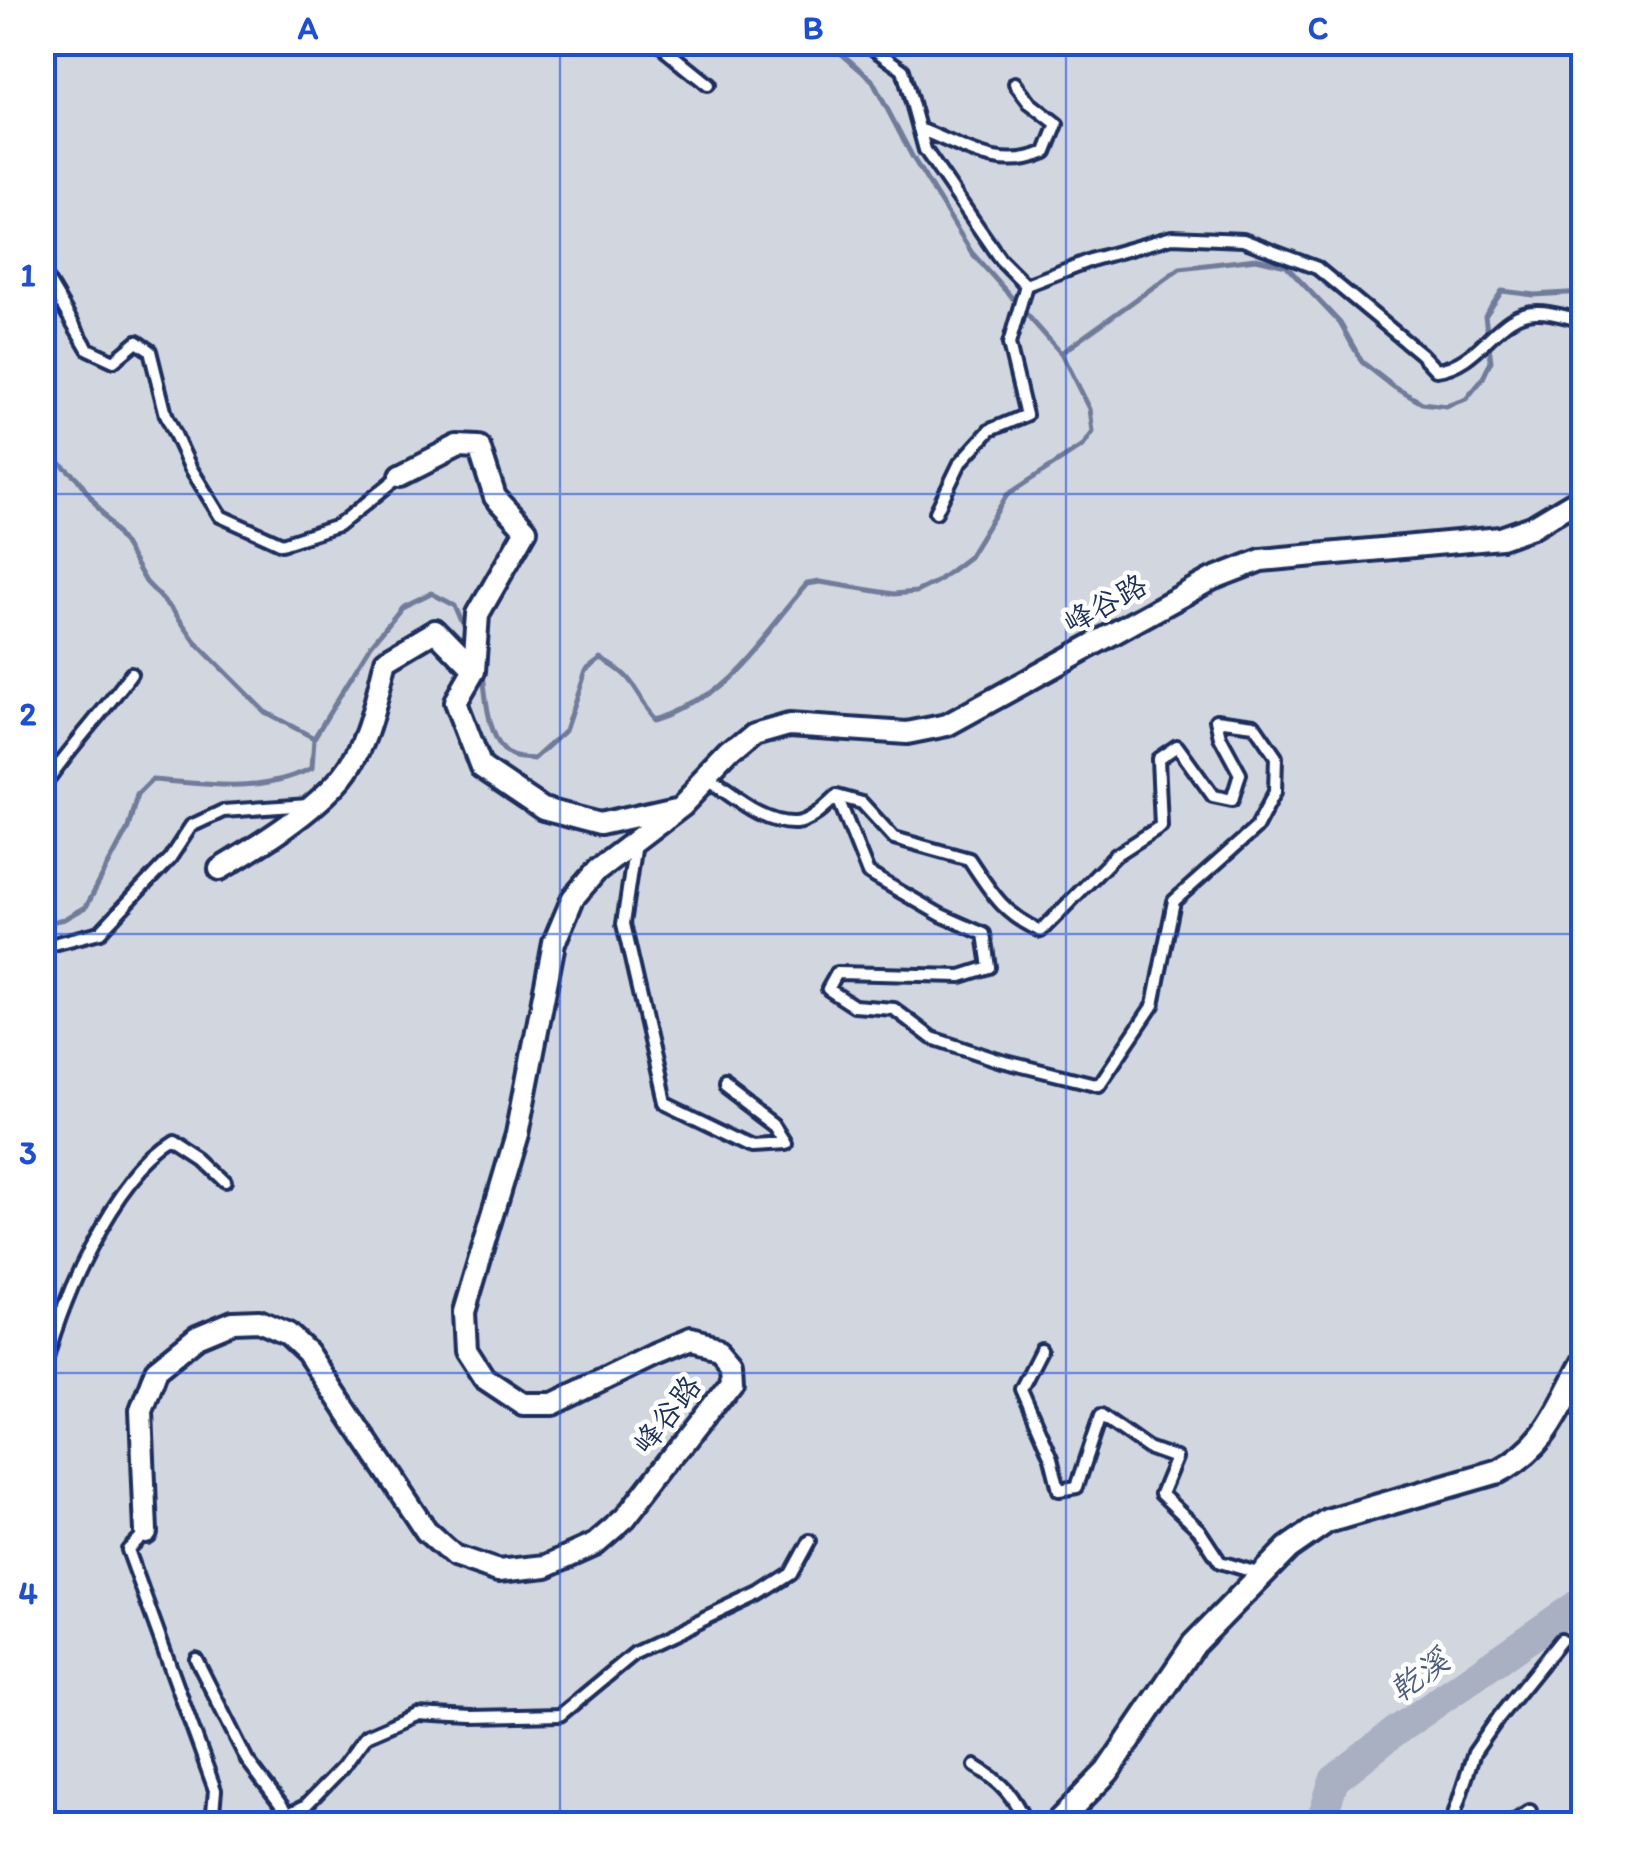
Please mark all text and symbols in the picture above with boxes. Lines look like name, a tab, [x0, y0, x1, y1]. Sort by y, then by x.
text: A	[297, 9, 319, 47]
text: B	[803, 9, 823, 47]
text: C	[1308, 9, 1328, 47]
text: 1	[21, 256, 36, 294]
street label: 峰谷路	[1056, 566, 1153, 642]
text: 2	[20, 695, 37, 733]
text: 3	[19, 1134, 37, 1172]
street label: 峰谷路	[624, 1368, 709, 1462]
text: 4	[18, 1574, 38, 1612]
water label: 乾溪	[1382, 1640, 1458, 1709]

